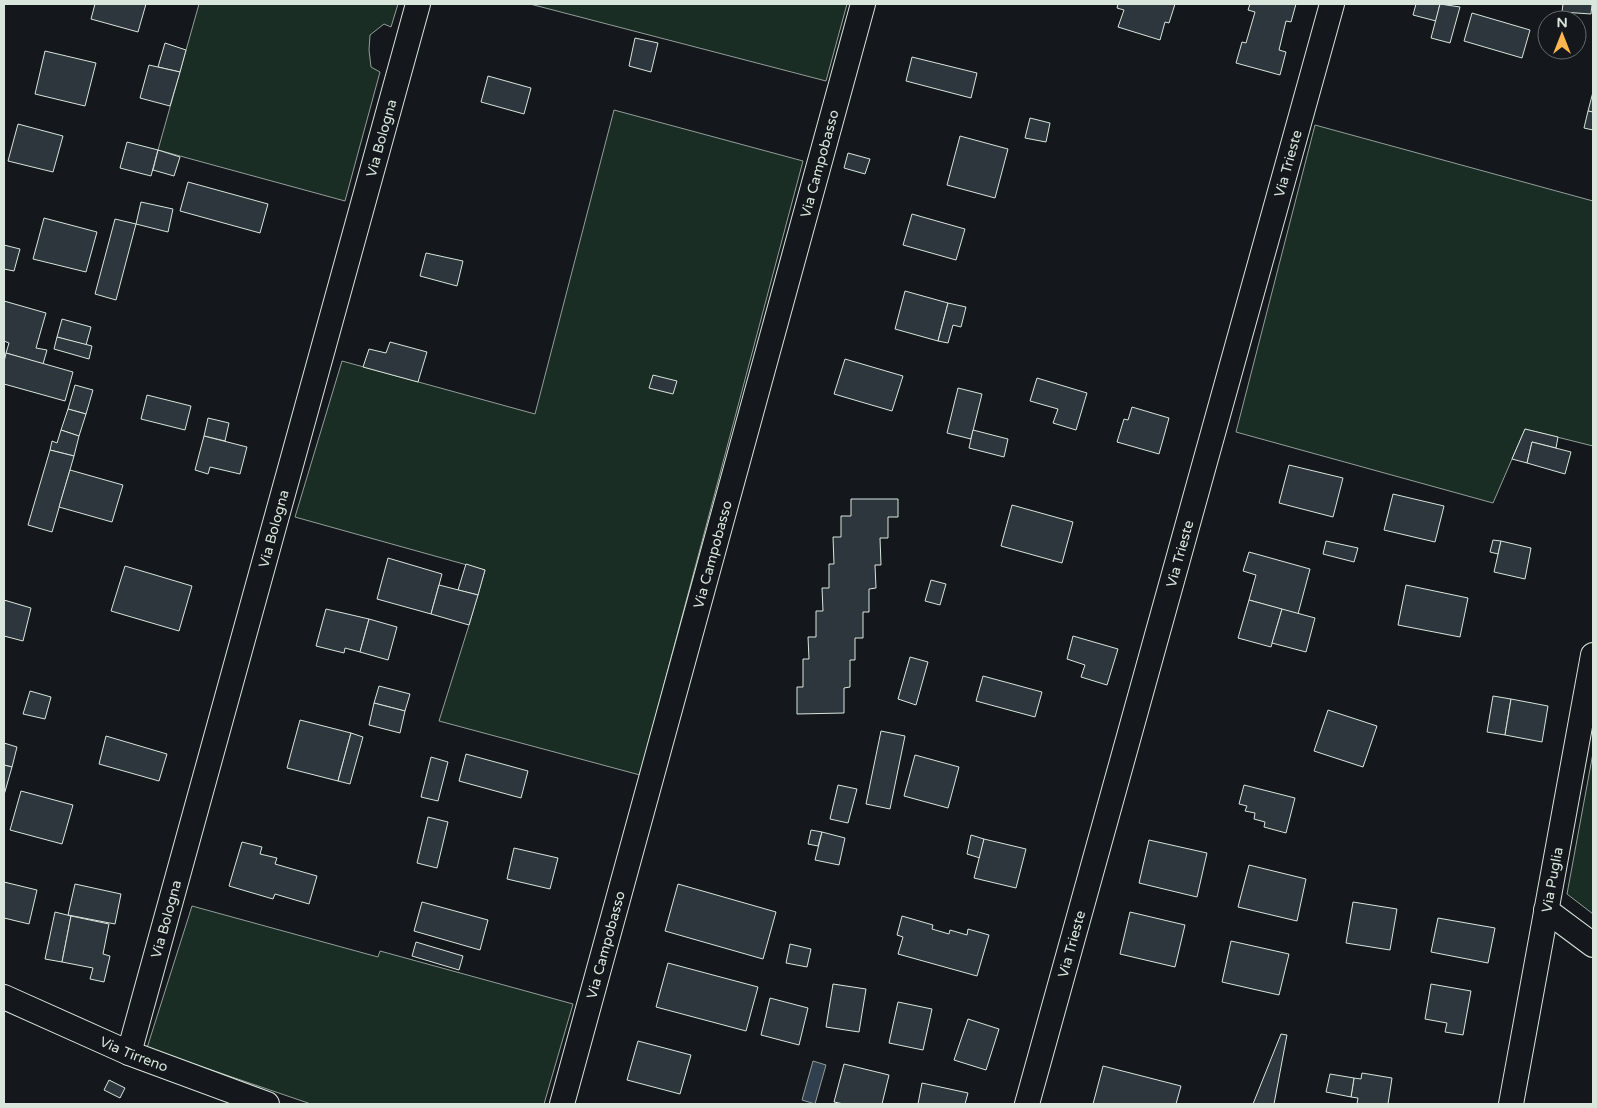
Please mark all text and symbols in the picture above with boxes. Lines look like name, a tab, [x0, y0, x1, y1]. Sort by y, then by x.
north arrow	[1537, 10, 1587, 60]
text: N	[1556, 14, 1568, 31]
street label: Via Bologna	[362, 97, 400, 179]
street label: Via Campobasso	[796, 108, 842, 219]
street label: Via Trieste	[1270, 128, 1305, 199]
street label: Via Bologna	[255, 488, 292, 569]
street label: Via Campobasso	[690, 498, 735, 610]
street label: Via Trieste	[1162, 518, 1197, 589]
street label: Via Puglia	[1538, 846, 1566, 914]
street label: Via Bologna	[147, 878, 185, 960]
street label: Via Campobasso	[583, 889, 628, 1001]
street label: Via Trieste	[1054, 908, 1089, 980]
street label: Via Tirreno	[97, 1033, 170, 1075]

